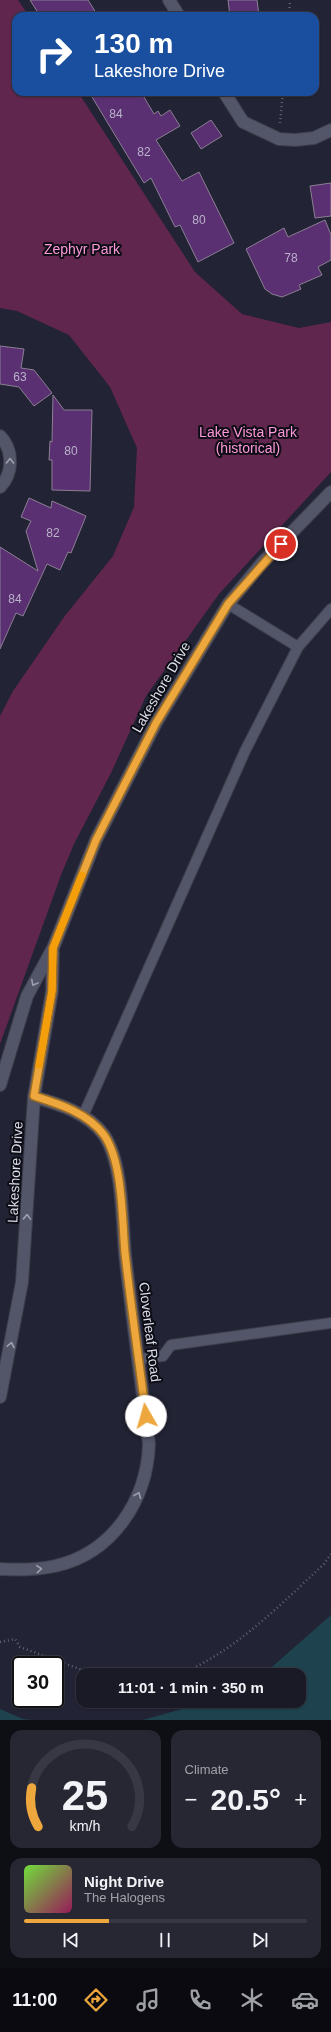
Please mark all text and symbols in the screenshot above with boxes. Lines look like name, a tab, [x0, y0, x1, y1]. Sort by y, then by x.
icon: right	[28, 28, 80, 80]
text: 130 m	[94, 28, 173, 59]
text: Lakeshore Drive	[94, 61, 225, 81]
house number: 84	[109, 107, 123, 121]
house number: 82	[137, 145, 151, 159]
house number: 80	[192, 213, 206, 227]
park label: Zephyr Park	[44, 241, 121, 257]
house number: 78	[284, 251, 298, 265]
house number: 63	[13, 370, 27, 384]
park label: Lake Vista Park (historical)	[199, 424, 298, 456]
house number: 80	[64, 444, 78, 458]
one-way arrow	[6, 458, 14, 464]
house number: 82	[46, 526, 60, 540]
pin	[264, 527, 298, 561]
icon: arrive	[270, 533, 292, 555]
house number: 84	[8, 592, 22, 606]
street label: Lakeshore Drive	[129, 639, 194, 735]
one-way arrow	[32, 979, 39, 986]
street label: Lakeshore Drive	[4, 1120, 26, 1223]
one-way arrow	[23, 1214, 32, 1220]
street label: Cloverleaf Road	[136, 1281, 164, 1383]
one-way arrow	[6, 1342, 14, 1348]
position arrow	[125, 1395, 167, 1437]
one-way arrow	[134, 1491, 142, 1498]
one-way arrow	[36, 1564, 42, 1573]
speed limit sign: 30	[12, 1656, 64, 1708]
text: 11:01 · 1 min · 350 m	[118, 1679, 264, 1696]
text: Climate	[185, 1762, 229, 1777]
text: 25	[62, 1772, 108, 1819]
text: 20.5°	[211, 1783, 281, 1816]
text: −	[185, 1787, 197, 1812]
text: +	[294, 1787, 307, 1812]
text: km/h	[70, 1818, 101, 1834]
text: Night Drive	[84, 1873, 164, 1890]
text: The Halogens	[84, 1890, 165, 1905]
icon: previous	[60, 1929, 82, 1951]
icon: pause	[154, 1929, 176, 1951]
icon: next	[249, 1929, 271, 1951]
icon: directions	[82, 1986, 110, 2014]
icon: music	[134, 1986, 162, 2014]
icon: phone	[186, 1986, 214, 2014]
icon: climate	[238, 1986, 266, 2014]
icon: car	[291, 1986, 319, 2014]
text: 11:00	[12, 1990, 57, 2010]

